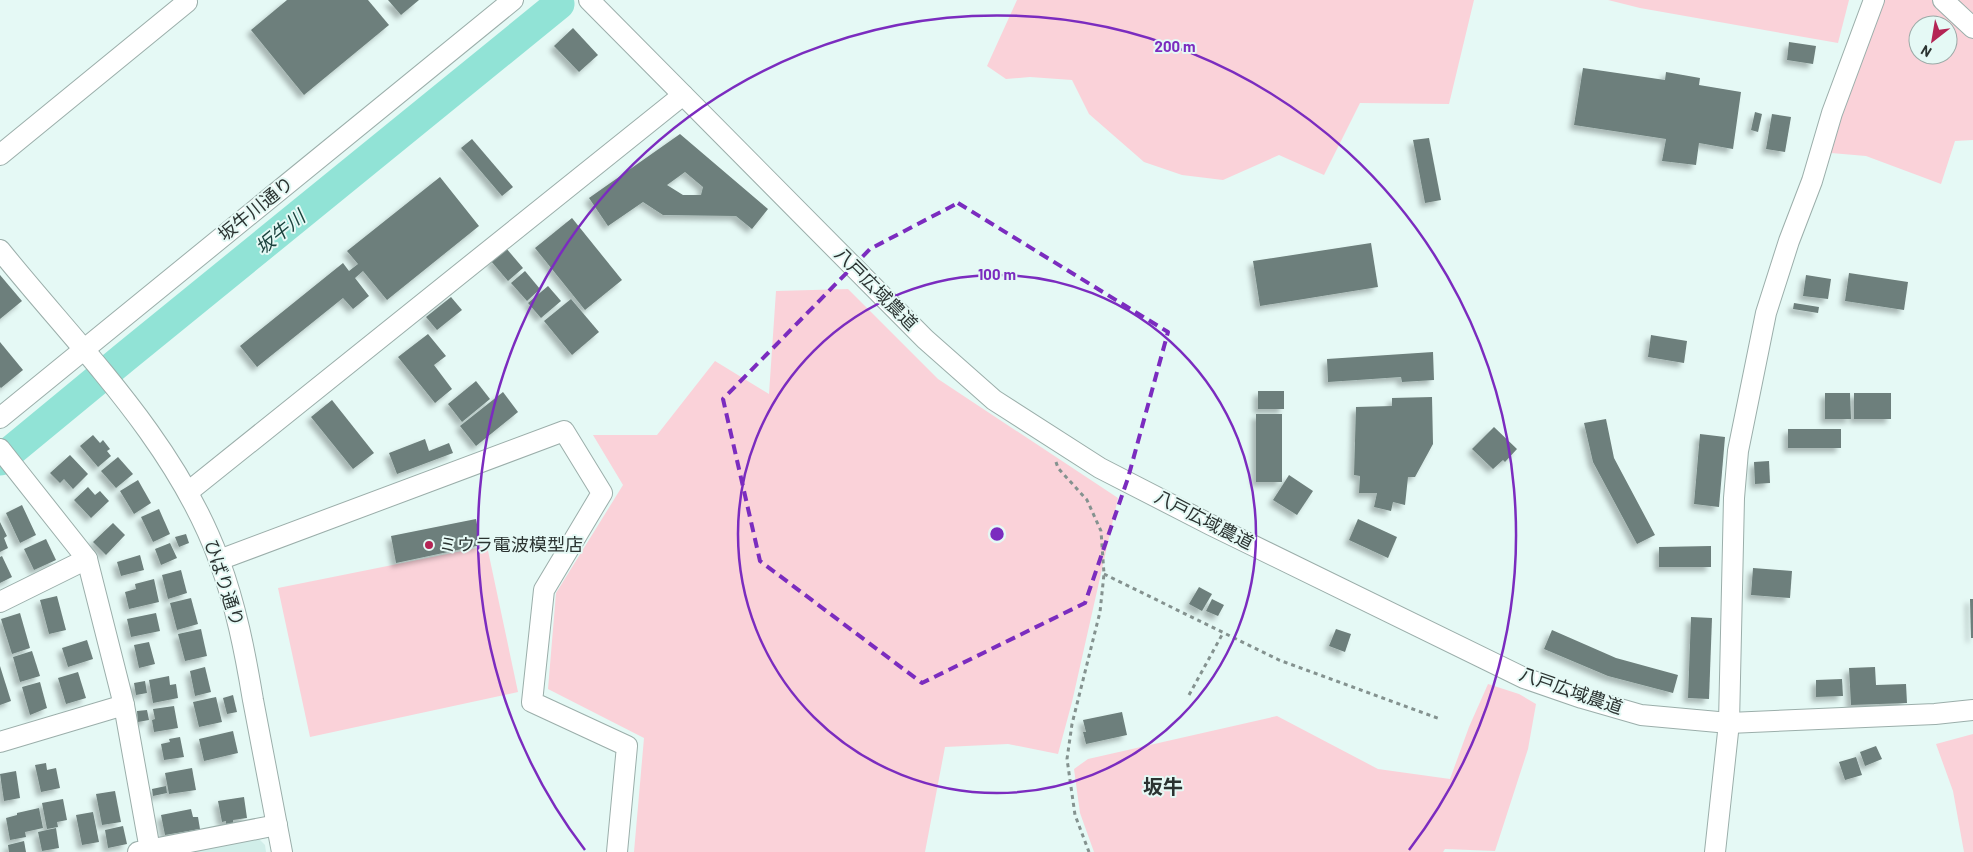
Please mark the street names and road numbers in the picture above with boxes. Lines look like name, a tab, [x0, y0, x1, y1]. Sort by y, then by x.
street label: 坂牛川通り	[214, 172, 298, 246]
street label: 八戸広域農道	[831, 242, 923, 334]
street label: 八戸広域農道	[1151, 485, 1258, 553]
street label: ひばり通り	[201, 536, 249, 629]
street label: 八戸広域農道	[1517, 662, 1626, 718]

